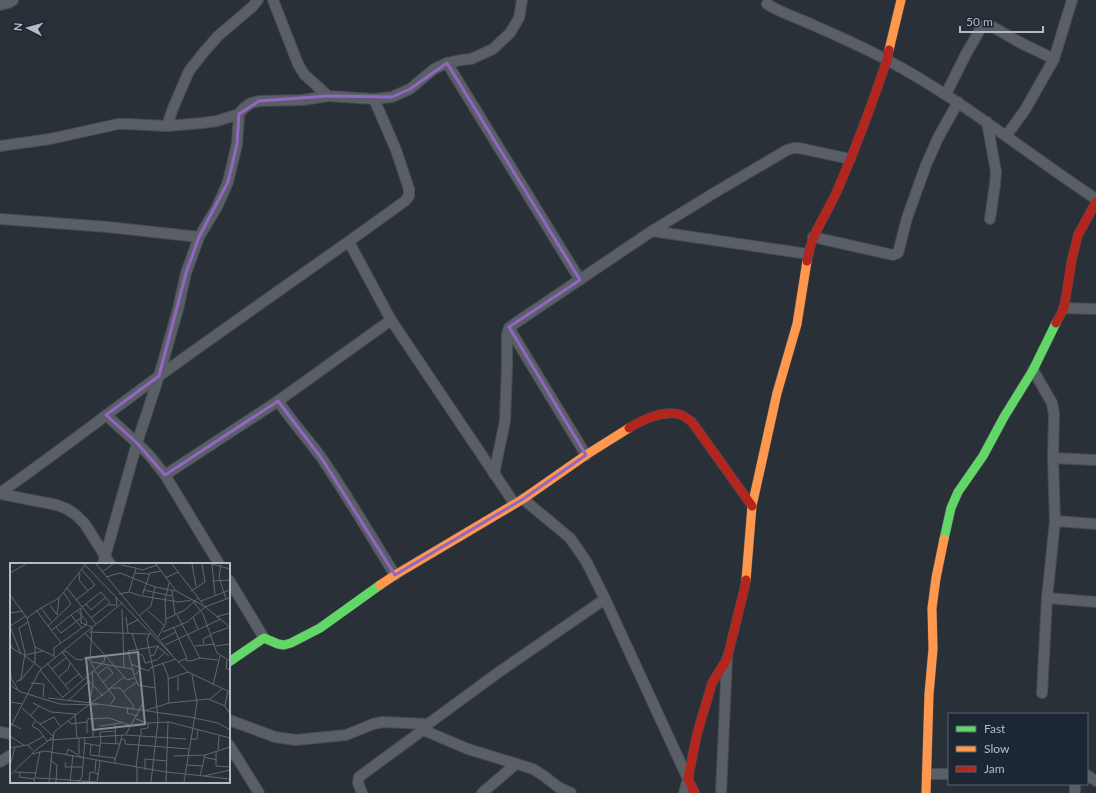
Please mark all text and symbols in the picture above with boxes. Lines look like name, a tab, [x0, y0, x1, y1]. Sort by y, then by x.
north arrow	[8, 8, 48, 48]
scale bar	[960, 8, 1043, 34]
text: 50 m	[966, 14, 993, 29]
text: N	[11, 22, 24, 32]
inset map	[10, 563, 230, 783]
legend	[948, 713, 1088, 785]
text: Fast	[984, 721, 1006, 736]
text: Slow	[984, 741, 1010, 756]
text: Jam	[984, 761, 1005, 776]

